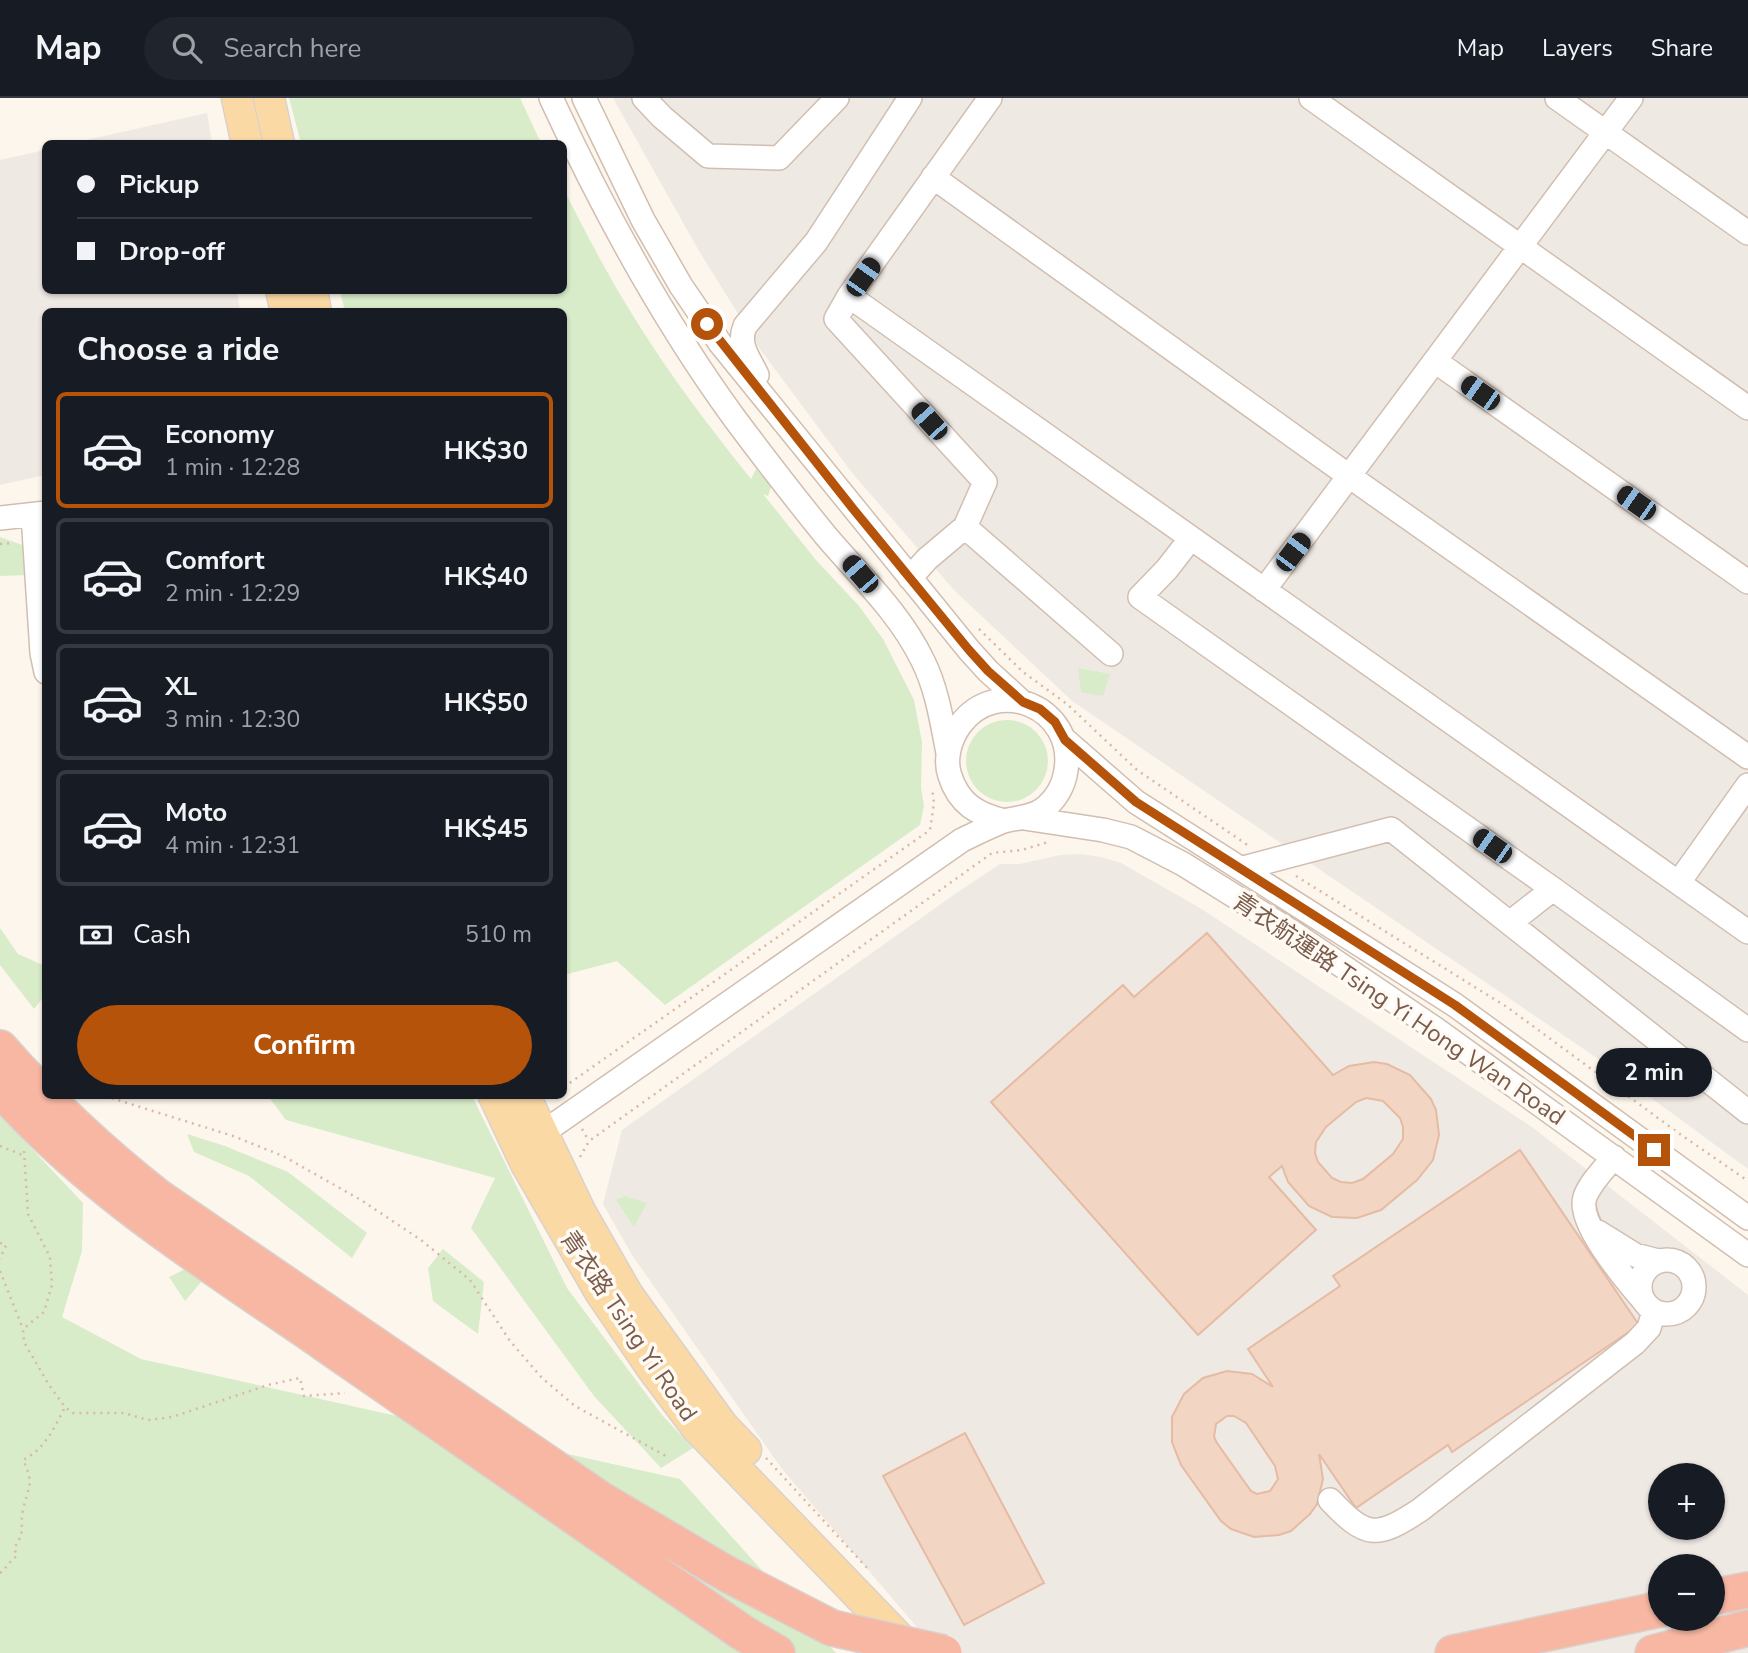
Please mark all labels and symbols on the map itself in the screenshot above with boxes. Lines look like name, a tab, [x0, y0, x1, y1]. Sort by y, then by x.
car	[843, 254, 884, 300]
route start	[691, 308, 723, 340]
car	[1457, 372, 1504, 414]
car	[908, 398, 951, 444]
car	[1613, 482, 1660, 524]
car	[1272, 529, 1315, 575]
car	[839, 551, 882, 597]
car	[1469, 825, 1516, 867]
street label: 青衣航運路 Tsing Yi Hong Wan Road	[1226, 885, 1572, 1133]
callout: 2 min	[1596, 1048, 1712, 1098]
route end	[1638, 1134, 1670, 1166]
street label: 青衣路 Tsing Yi Road	[553, 1224, 705, 1428]

